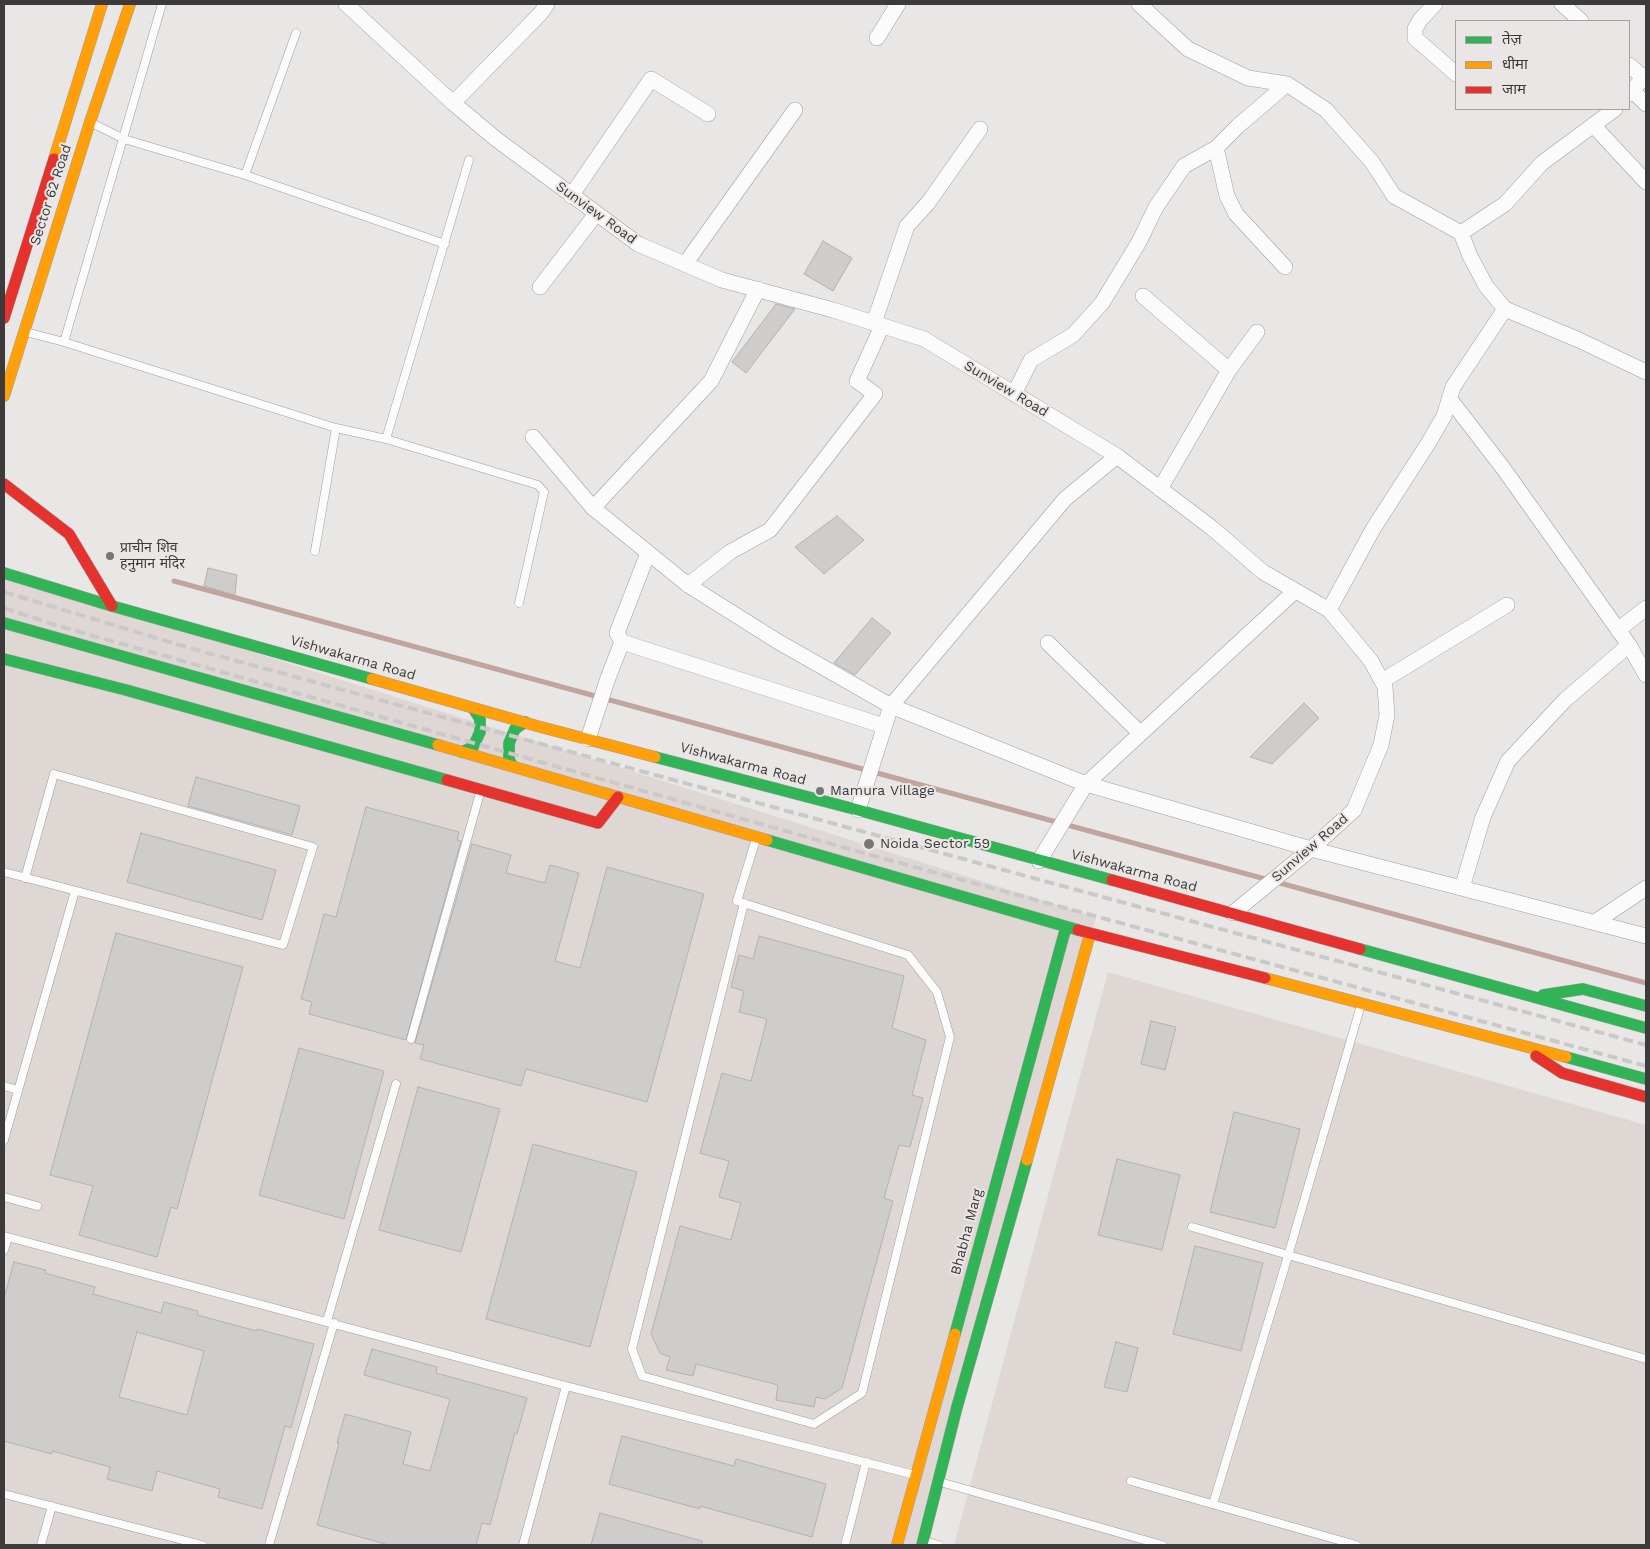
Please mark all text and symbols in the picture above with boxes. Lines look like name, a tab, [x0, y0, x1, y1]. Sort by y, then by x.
legend	[1455, 20, 1630, 110]
text: तेज़	[1502, 30, 1522, 48]
text: धीमा	[1502, 55, 1528, 73]
text: जाम	[1502, 80, 1526, 98]
street label: Sector 62 Road	[27, 142, 75, 248]
street label: Sunview Road	[552, 178, 640, 248]
street label: Sunview Road	[961, 357, 1051, 421]
place label: प्राचीन शिव हनुमान मंदिर	[120, 540, 185, 572]
marker: प्राचीन शिव हनुमान मंदिर	[104, 550, 116, 562]
street label: Vishwakarma Road	[288, 632, 418, 684]
street label: Vishwakarma Road	[678, 739, 808, 789]
place label: Mamura Village	[830, 783, 935, 799]
marker: Mamura Village	[814, 785, 826, 797]
street label: Sunview Road	[1268, 810, 1352, 886]
place label: Noida Sector 59	[880, 836, 990, 852]
marker: Noida Sector 59	[862, 837, 876, 851]
street label: Vishwakarma Road	[1069, 846, 1199, 896]
street label: Bhabha Marg	[947, 1187, 987, 1277]

